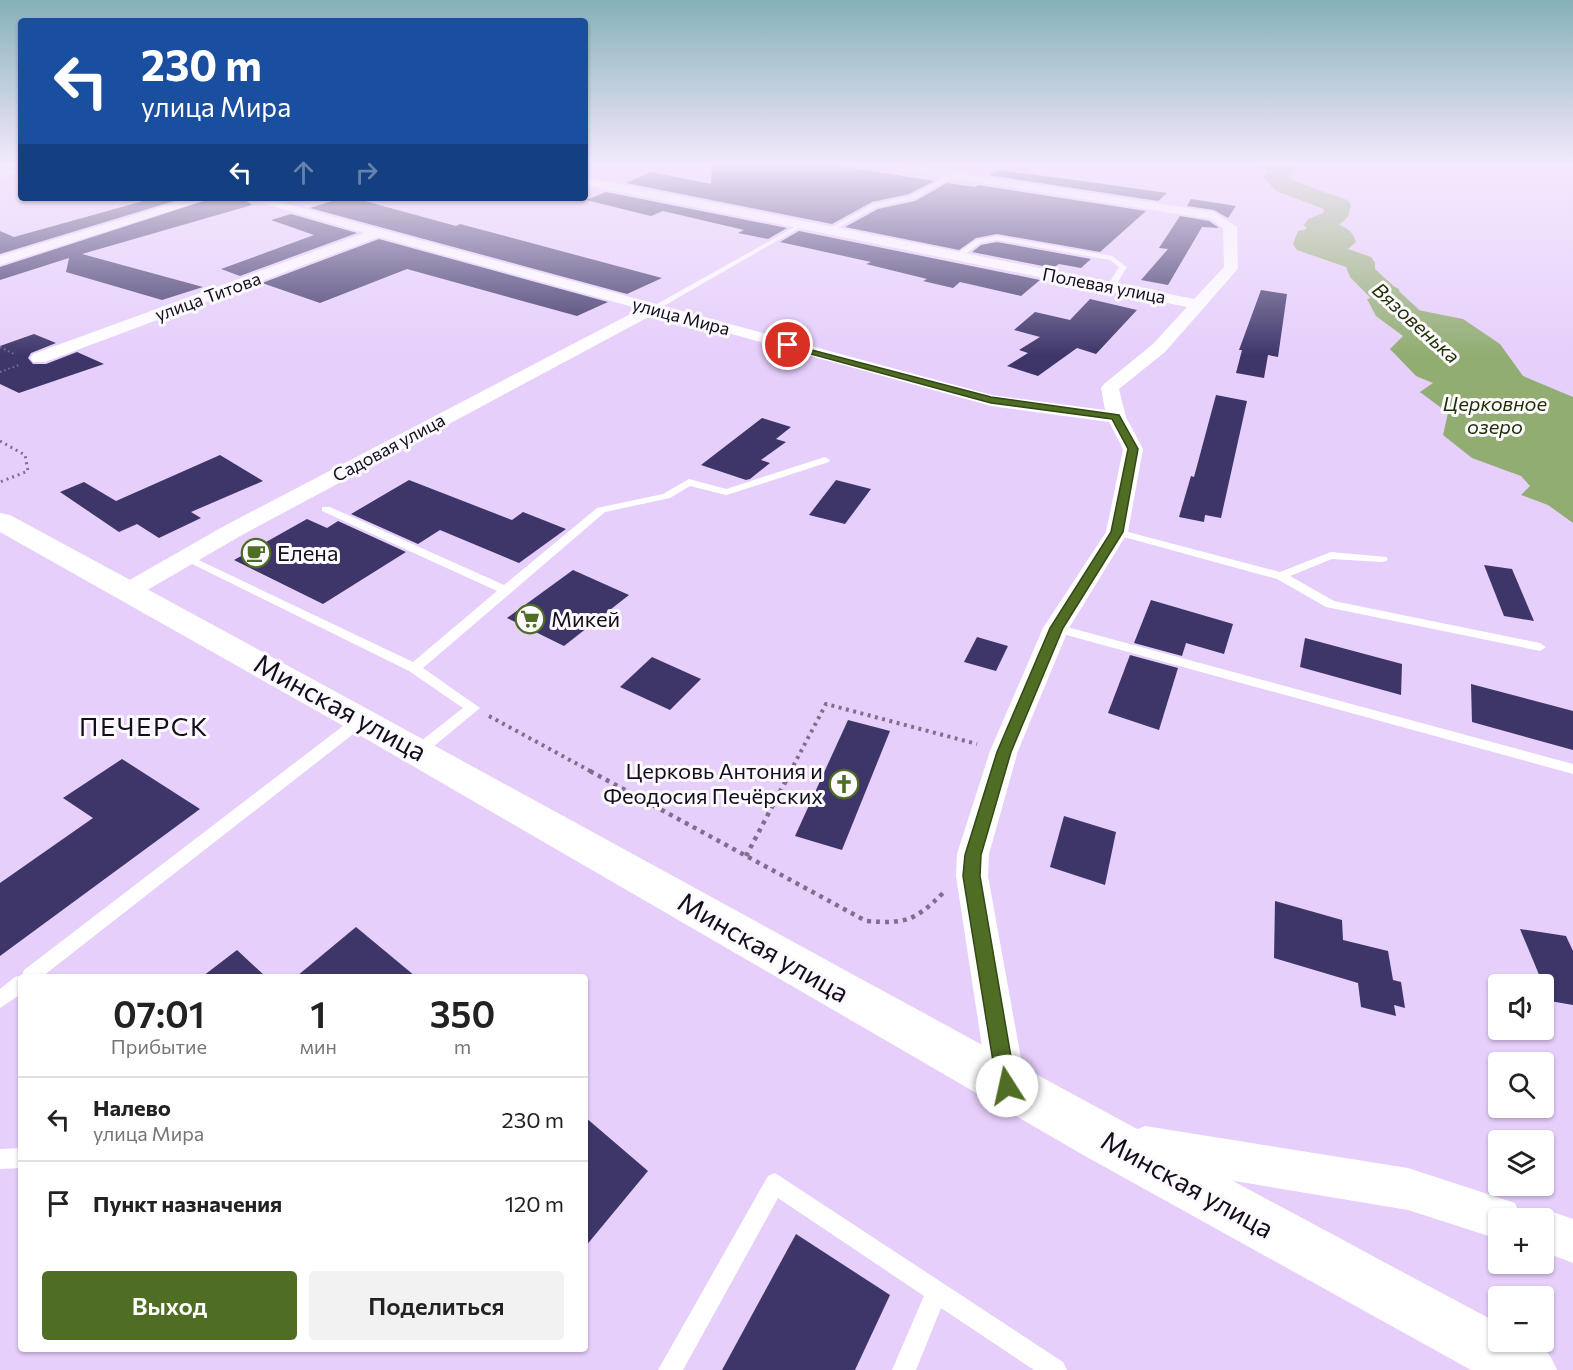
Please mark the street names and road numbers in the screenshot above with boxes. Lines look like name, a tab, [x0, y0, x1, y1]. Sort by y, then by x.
street label: Полевая улица	[1041, 262, 1168, 308]
street label: улица Титова	[152, 267, 264, 325]
street label: улица Мира	[630, 292, 732, 340]
street label: Садовая улица	[329, 408, 448, 486]
street label: Минская улица	[249, 646, 433, 768]
street label: Минская улица	[672, 884, 855, 1009]
street label: Минская улица	[1096, 1123, 1280, 1245]

